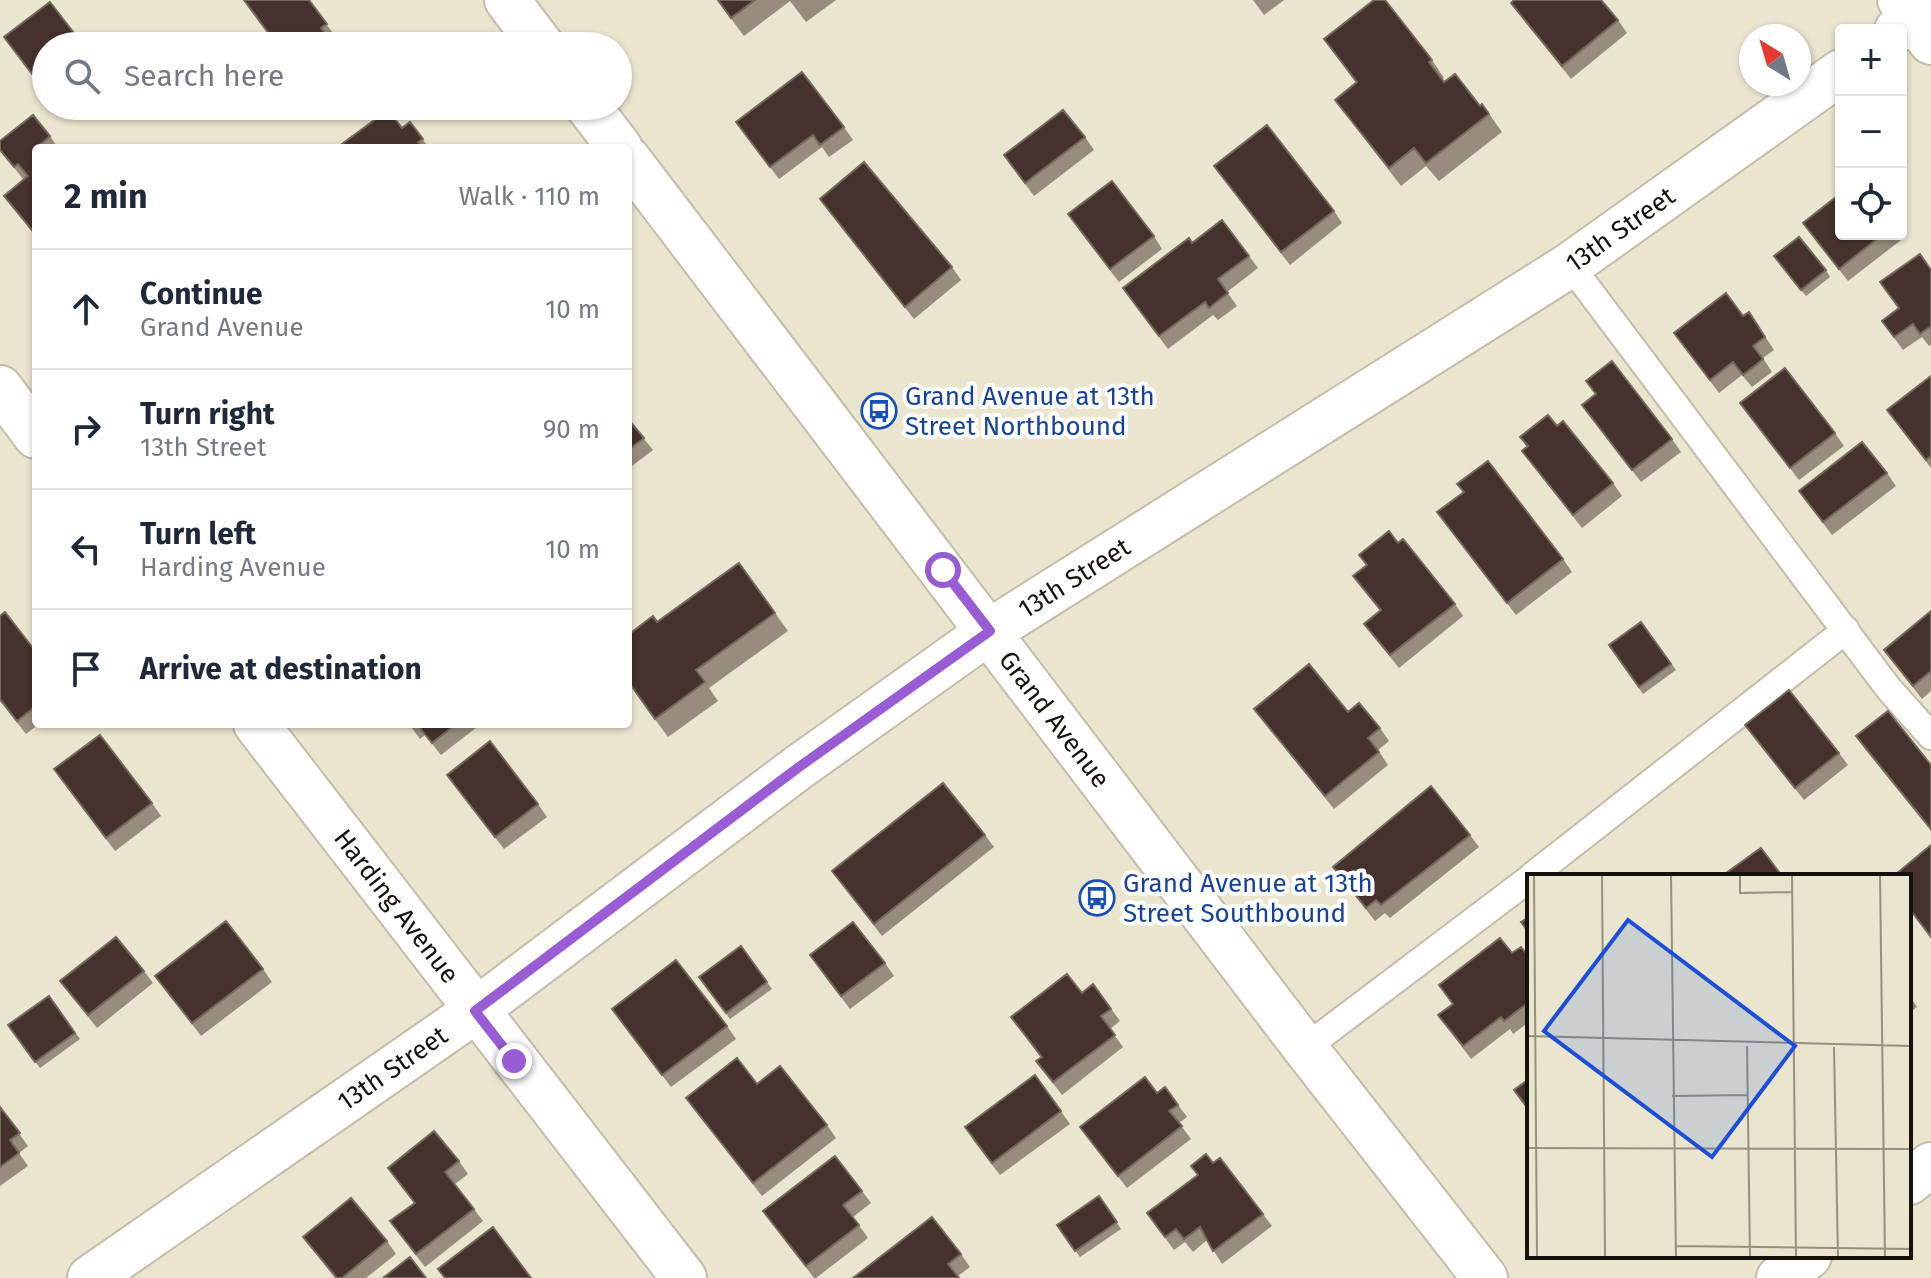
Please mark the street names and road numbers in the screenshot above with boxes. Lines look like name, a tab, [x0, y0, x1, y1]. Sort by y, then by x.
street label: 13th Street	[1560, 180, 1681, 279]
street label: 13th Street	[1012, 531, 1136, 625]
street label: Grand Avenue	[993, 645, 1116, 794]
street label: Harding Avenue	[327, 823, 466, 989]
street label: 13th Street	[332, 1019, 454, 1117]

